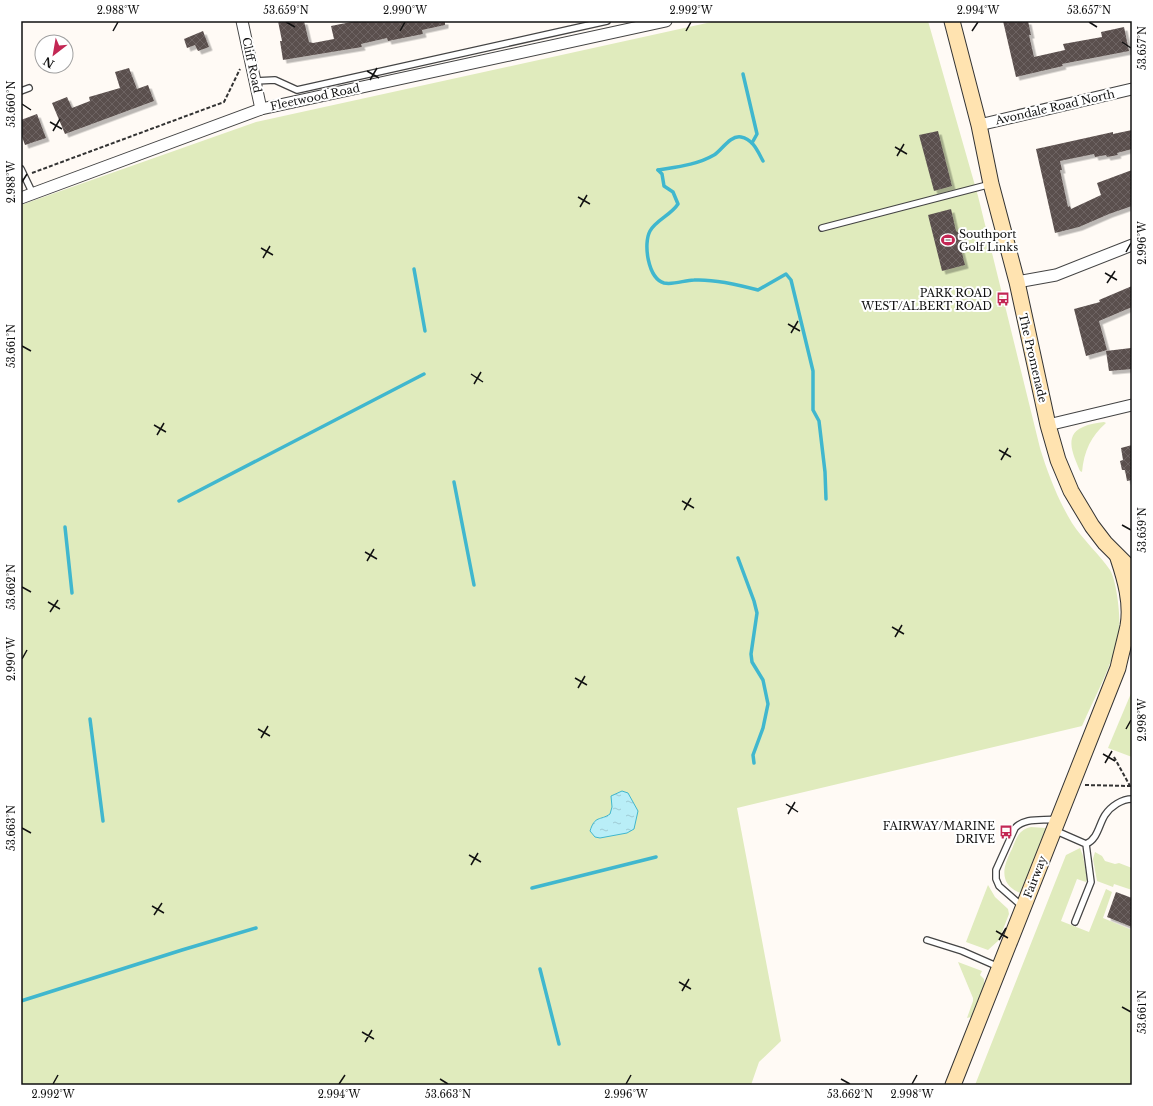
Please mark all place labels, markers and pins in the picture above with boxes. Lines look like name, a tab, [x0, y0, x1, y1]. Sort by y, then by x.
place label: Southport Golf Links	[959, 227, 1018, 254]
sports icon: Southport Golf Links	[940, 232, 956, 248]
place label: PARK ROAD WEST/ALBERT ROAD	[860, 286, 992, 313]
bus stop icon: PARK ROAD WEST/ALBERT ROAD	[995, 291, 1011, 307]
place label: FAIRWAY/MARINE DRIVE	[883, 819, 995, 846]
bus stop icon: FAIRWAY/MARINE DRIVE	[998, 824, 1014, 840]

